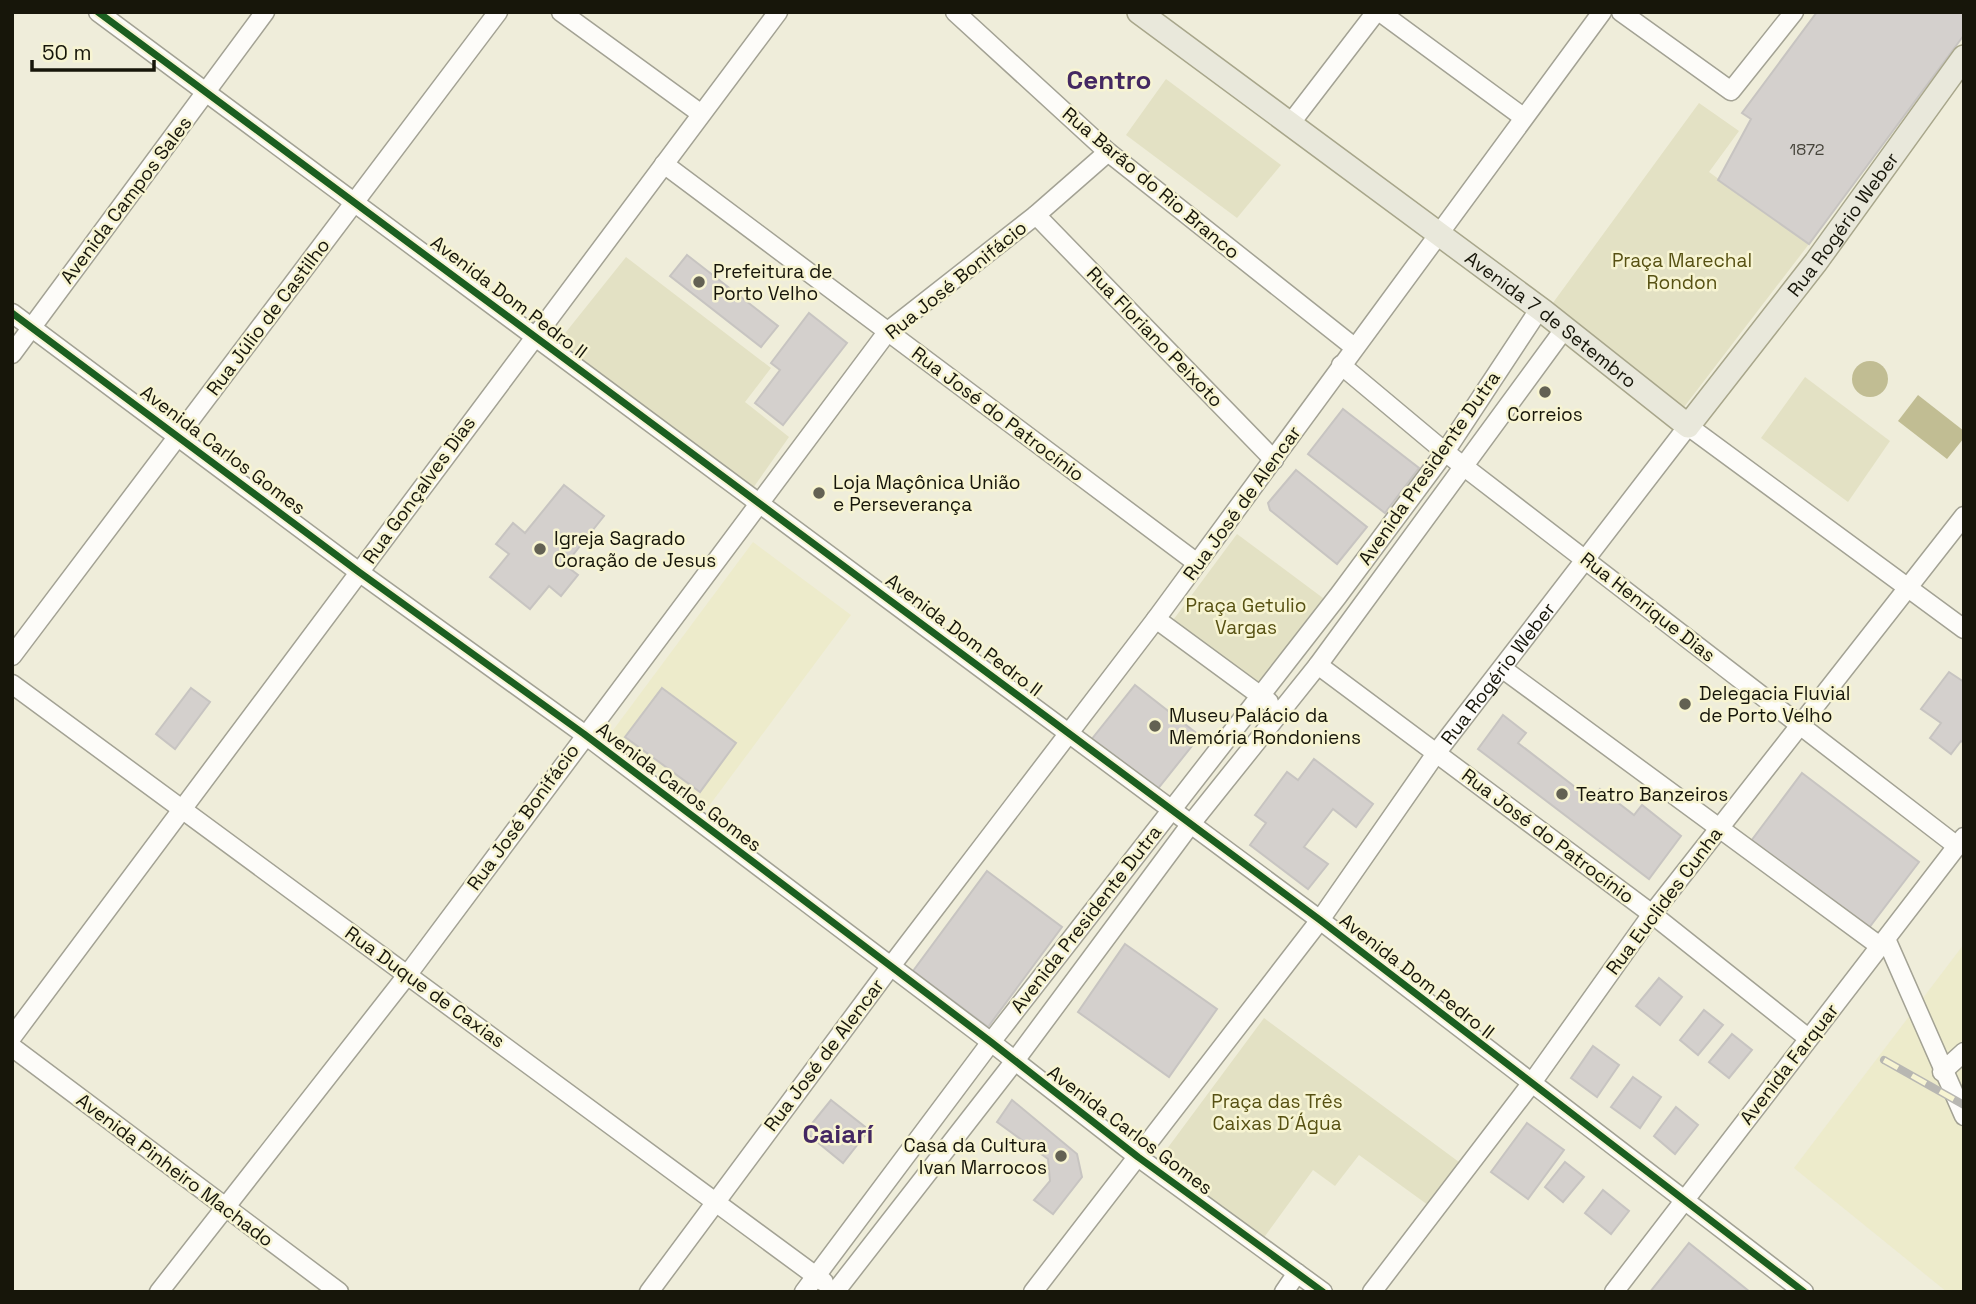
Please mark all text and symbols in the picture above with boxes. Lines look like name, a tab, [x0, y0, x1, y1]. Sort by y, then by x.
scale bar	[32, 28, 154, 72]
text: 50 m	[42, 39, 92, 66]
district label: Centro	[1067, 63, 1152, 97]
street label: Rua Barão do Rio Branco	[1057, 101, 1245, 265]
street label: Avenida Campos Sales	[55, 111, 197, 289]
house number: 1872	[1790, 139, 1825, 160]
street label: Rua Rogério Weber	[1781, 147, 1904, 302]
street label: Rua José Bonifácio	[880, 215, 1032, 345]
street label: Avenida Dom Pedro II	[426, 230, 592, 364]
street label: Rua Júlio de Castilho	[201, 233, 335, 401]
street label: Avenida 7 de Setembro	[1460, 245, 1642, 393]
park label: Praça Marechal Rondon	[1612, 248, 1752, 295]
place label: Prefeitura de Porto Velho	[713, 259, 832, 306]
street label: Rua Floriano Peixoto	[1081, 261, 1229, 413]
marker: Prefeitura de Porto Velho	[691, 274, 707, 290]
street label: Rua José do Patrocínio	[907, 341, 1089, 487]
street label: Avenida Presidente Dutra	[1352, 366, 1506, 570]
street label: Avenida Carlos Gomes	[135, 380, 311, 520]
marker: Correios	[1537, 384, 1553, 400]
place label: Correios	[1507, 402, 1583, 427]
street label: Rua Gonçalves Dias	[357, 411, 481, 569]
street label: Rua José de Alencar	[1177, 421, 1307, 585]
place label: Loja Maçônica União e Perseverança	[833, 470, 1021, 517]
marker: Loja Maçônica União e Perseverança	[811, 485, 827, 501]
place label: Igreja Sagrado Coração de Jesus	[554, 526, 716, 573]
marker: Igreja Sagrado Coração de Jesus	[532, 541, 548, 557]
street label: Rua Henrique Dias	[1575, 546, 1721, 668]
street label: Avenida Dom Pedro II	[881, 568, 1047, 702]
park label: Praça Getulio Vargas	[1186, 593, 1306, 640]
street label: Rua Rogério Weber	[1435, 597, 1560, 749]
place label: Delegacia Fluvial de Porto Velho	[1699, 681, 1850, 728]
marker: Delegacia Fluvial de Porto Velho	[1677, 696, 1693, 712]
place label: Museu Palácio da Memória Rondoniens	[1169, 703, 1361, 750]
street label: Avenida Carlos Gomes	[591, 717, 767, 857]
marker: Museu Palácio da Memória Rondoniens	[1147, 718, 1163, 734]
street label: Rua José Bonifácio	[461, 739, 585, 895]
street label: Rua José do Patrocínio	[1457, 763, 1639, 909]
place label: Teatro Banzeiros	[1576, 782, 1728, 807]
marker: Teatro Banzeiros	[1554, 786, 1570, 802]
street label: Avenida Presidente Dutra	[1005, 820, 1167, 1018]
street label: Rua Euclides Cunha	[1600, 822, 1728, 980]
street label: Avenida Dom Pedro II	[1334, 908, 1500, 1044]
street label: Rua Duque de Caxias	[340, 920, 510, 1054]
street label: Rua José de Alencar	[758, 974, 890, 1136]
street label: Avenida Farquar	[1734, 998, 1844, 1130]
street label: Avenida Carlos Gomes	[1042, 1060, 1218, 1200]
street label: Avenida Pinheiro Machado	[71, 1088, 279, 1252]
park label: Praça das Três Caixas D´Água	[1211, 1089, 1343, 1136]
district label: Caiarí	[803, 1117, 875, 1151]
place label: Casa da Cultura Ivan Marrocos	[904, 1133, 1047, 1180]
marker: Casa da Cultura Ivan Marrocos	[1053, 1148, 1069, 1164]

